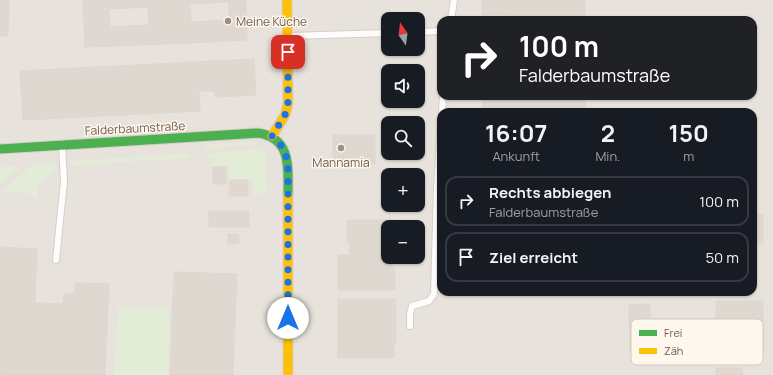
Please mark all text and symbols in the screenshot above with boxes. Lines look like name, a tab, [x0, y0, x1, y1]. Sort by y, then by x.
north arrow	[381, 12, 425, 56]
map controls	[381, 12, 425, 264]
place label: Meine Küche	[236, 13, 307, 30]
marker: Meine Küche	[223, 16, 233, 26]
text: 100 m	[519, 27, 599, 65]
icon: right	[453, 32, 505, 84]
pin	[271, 35, 305, 69]
icon: arrive	[277, 41, 299, 63]
text: Falderbaumstraße	[519, 63, 670, 87]
button: sound	[381, 64, 425, 108]
button: search	[381, 116, 425, 160]
text: 16:07	[485, 116, 547, 149]
text: 2	[601, 116, 615, 149]
text: 150	[669, 116, 709, 149]
street label: Falderbaumstraße	[84, 117, 186, 139]
marker: Mannamia	[336, 143, 346, 153]
text: Ankunft	[492, 147, 540, 165]
text: Min.	[595, 147, 620, 165]
text: m	[683, 147, 694, 165]
place label: Mannamia	[312, 154, 370, 171]
button: +	[381, 168, 425, 212]
text: Rechts abbiegen	[489, 182, 611, 203]
icon: right	[455, 190, 477, 212]
text: 100 m	[699, 191, 739, 212]
text: Falderbaumstraße	[489, 203, 598, 221]
button: −	[381, 220, 425, 264]
icon: arrive	[455, 246, 477, 268]
text: Ziel erreicht	[489, 247, 578, 268]
text: 50 m	[705, 247, 739, 268]
position arrow	[267, 297, 309, 339]
legend	[631, 319, 763, 365]
text: Frei	[664, 325, 682, 340]
text: Zäh	[664, 343, 683, 358]

